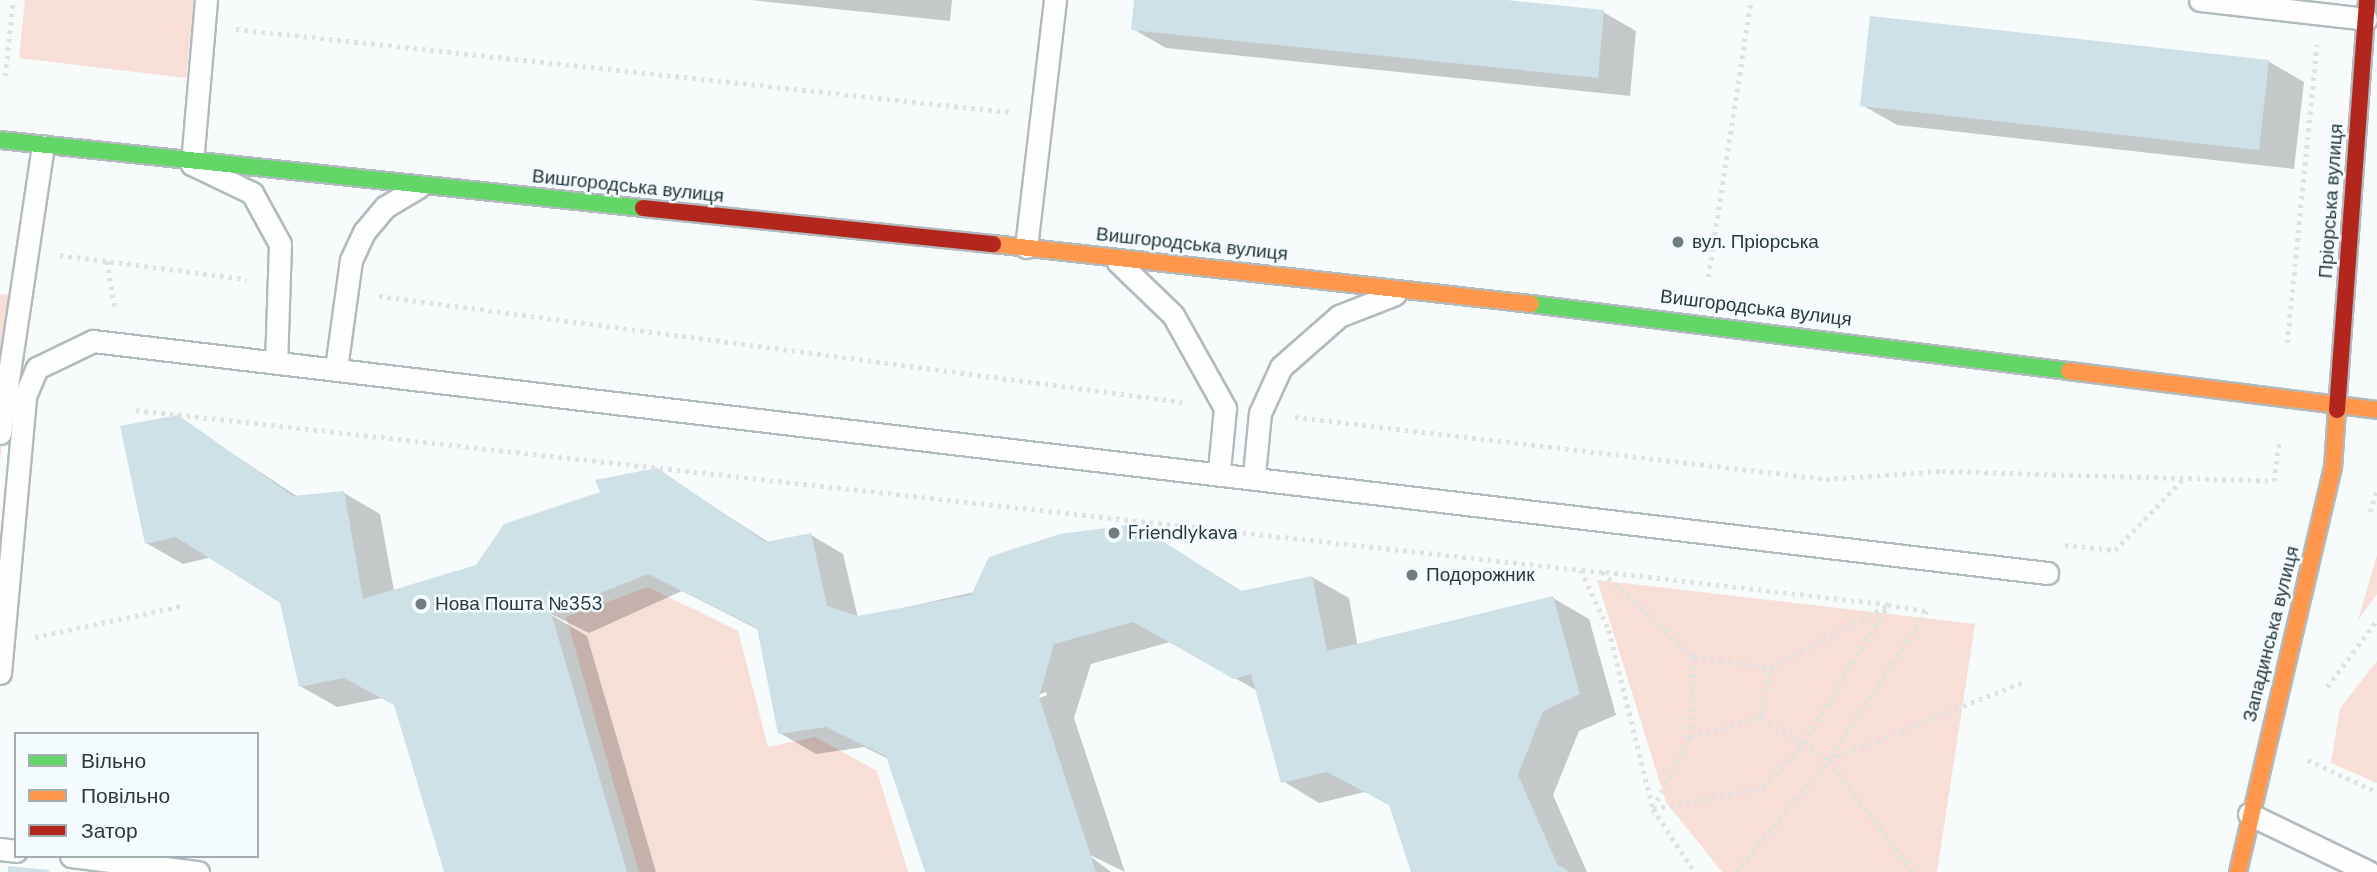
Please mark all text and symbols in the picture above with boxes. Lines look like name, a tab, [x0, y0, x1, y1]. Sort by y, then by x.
street label: Пріорська вулиця	[2314, 123, 2348, 279]
street label: Вишгородська вулиця	[531, 165, 725, 207]
street label: Вишгородська вулиця	[1095, 223, 1289, 265]
place label: вул. Пріорська	[1692, 231, 1819, 253]
marker: вул. Пріорська	[1670, 234, 1686, 250]
street label: Вишгородська вулиця	[1659, 285, 1853, 331]
place label: Friendlykava	[1128, 522, 1238, 544]
marker: Friendlykava	[1106, 525, 1122, 541]
street label: Западинська вулиця	[2238, 544, 2304, 724]
place label: Подорожник	[1426, 564, 1535, 586]
marker: Подорожник	[1404, 567, 1420, 583]
place label: Нова Пошта №353	[435, 593, 603, 615]
marker: Нова Пошта №353	[413, 596, 429, 612]
legend	[14, 732, 259, 858]
text: Вільно	[81, 747, 146, 775]
text: Повільно	[81, 782, 170, 810]
text: Затор	[81, 817, 138, 845]

